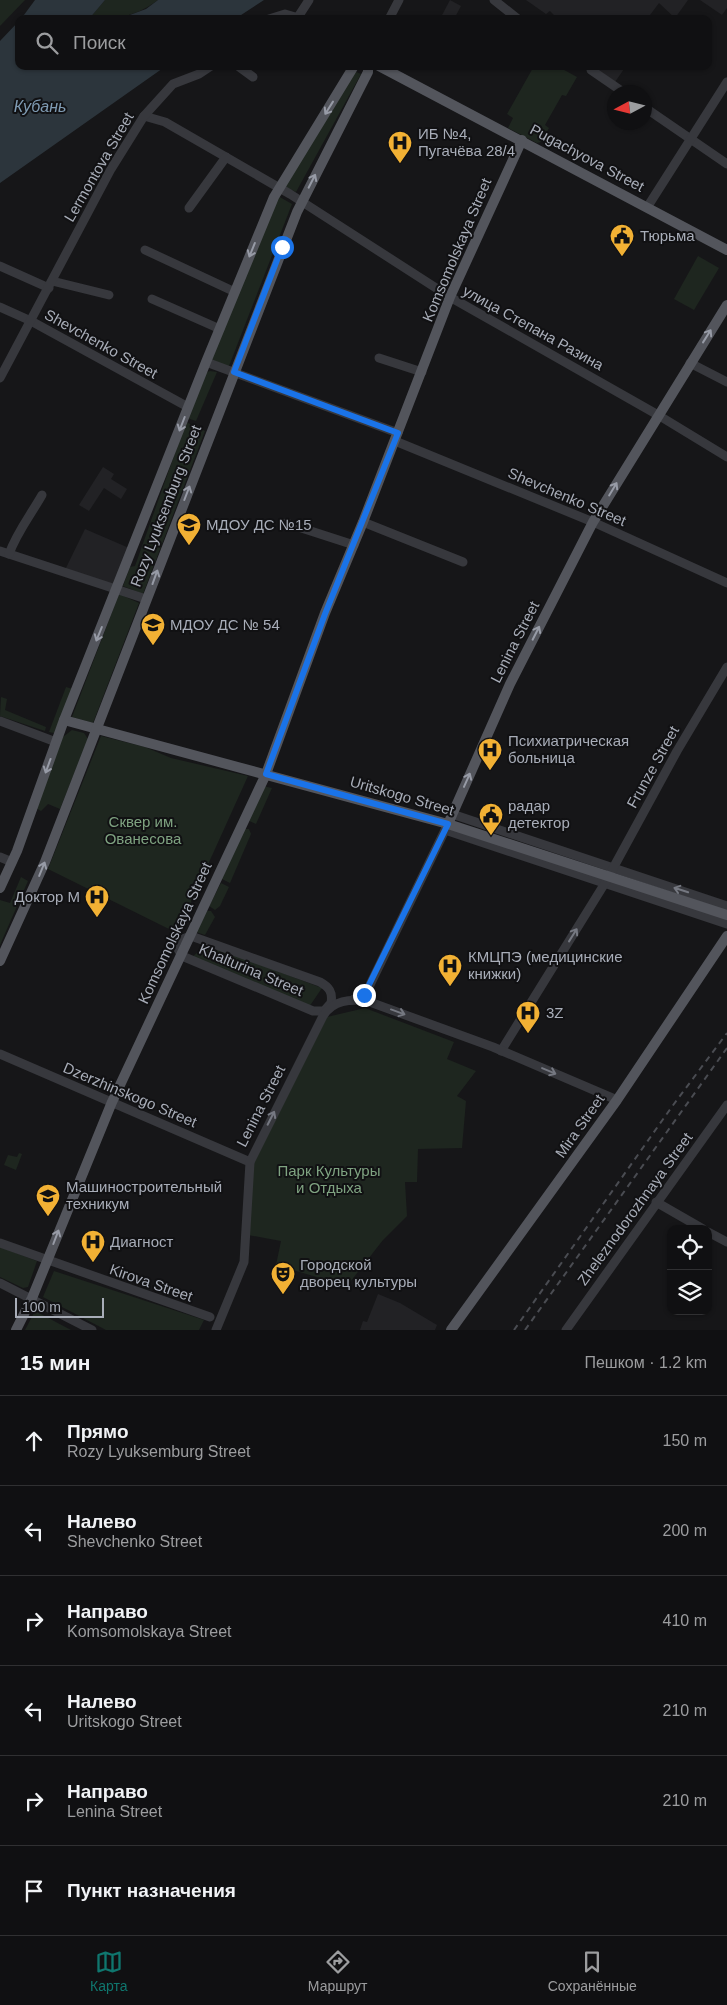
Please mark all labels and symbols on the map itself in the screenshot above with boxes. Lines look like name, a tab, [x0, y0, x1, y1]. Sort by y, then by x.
north arrow	[607, 85, 652, 130]
water label: Кубань	[14, 98, 66, 115]
one-way arrow	[323, 100, 333, 114]
street label: Lermontova Street	[60, 108, 137, 224]
street label: Pugachyova Street	[527, 120, 648, 195]
place label: ИБ №4, Пугачёва 28/4	[418, 125, 515, 159]
hospital icon: ИБ №4, Пугачёва 28/4	[387, 130, 413, 164]
one-way arrow	[308, 174, 317, 189]
street label: Komsomolskaya Street	[419, 175, 495, 324]
public building icon: Тюрьма	[609, 223, 635, 257]
place label: Тюрьма	[640, 227, 695, 244]
route start	[271, 236, 294, 259]
one-way arrow	[247, 243, 256, 258]
street label: улица Степана Разина	[460, 282, 607, 374]
street label: Shevchenko Street	[42, 305, 162, 382]
one-way arrow	[702, 329, 713, 343]
one-way arrow	[177, 416, 186, 431]
street label: Rozy Lyuksemburg Street	[127, 422, 205, 589]
street label: Shevchenko Street	[506, 464, 630, 529]
one-way arrow	[608, 483, 618, 497]
one-way arrow	[183, 485, 192, 501]
school or university icon: МДОУ ДС №15	[176, 512, 202, 546]
place label: МДОУ ДС №15	[206, 516, 312, 533]
one-way arrow	[151, 570, 160, 585]
street label: Lenina Street	[487, 597, 543, 685]
school or university icon: МДОУ ДС № 54	[140, 612, 166, 646]
place label: МДОУ ДС № 54	[170, 616, 280, 633]
one-way arrow	[531, 625, 541, 640]
one-way arrow	[94, 626, 104, 641]
street label: Frunze Street	[623, 722, 682, 811]
place label: Психиатрическая больница	[508, 732, 629, 766]
hospital icon: Психиатрическая больница	[477, 737, 503, 771]
one-way arrow	[43, 758, 52, 773]
one-way arrow	[463, 772, 473, 787]
street label: Uritskogo Street	[348, 773, 457, 819]
place label: радар детектор	[508, 797, 570, 831]
public building icon: радар детектор	[478, 802, 504, 836]
park label: Сквер им. Ованесова	[105, 813, 182, 847]
street label: Komsomolskaya Street	[134, 859, 215, 1006]
one-way arrow	[39, 861, 48, 876]
hospital icon: Доктор М	[84, 884, 110, 918]
one-way arrow	[673, 885, 689, 894]
place label: Доктор М	[15, 888, 80, 905]
one-way arrow	[568, 928, 578, 942]
street label: Khalturina Street	[196, 940, 307, 1000]
place label: КМЦПЭ (медицинские книжки)	[468, 948, 623, 982]
hospital icon: КМЦПЭ (медицинские книжки)	[437, 953, 463, 987]
route end	[353, 984, 376, 1007]
hospital icon: 3Z	[515, 1000, 541, 1034]
place label: 3Z	[546, 1004, 564, 1021]
one-way arrow	[390, 1008, 405, 1017]
street label: Dzerzhinskogo Street	[61, 1059, 200, 1131]
street label: Lenina Street	[233, 1061, 289, 1149]
one-way arrow	[541, 1067, 556, 1077]
street label: Mira Street	[552, 1090, 608, 1161]
one-way arrow	[267, 1111, 277, 1126]
street label: Zheleznodorozhnaya Street	[574, 1128, 696, 1288]
park label: Парк Культуры и Отдыха	[278, 1162, 381, 1196]
place label: Машиностроительный техникум	[66, 1178, 222, 1212]
school or university icon: Машиностроительный техникум	[35, 1183, 61, 1217]
hospital icon: Диагност	[80, 1229, 106, 1263]
one-way arrow	[52, 1230, 61, 1245]
place label: Диагност	[110, 1233, 173, 1250]
place label: Городской дворец культуры	[300, 1256, 417, 1290]
street label: Kirova Street	[107, 1260, 196, 1305]
theatre icon: Городской дворец культуры	[270, 1261, 296, 1295]
scale bar	[15, 1295, 104, 1318]

